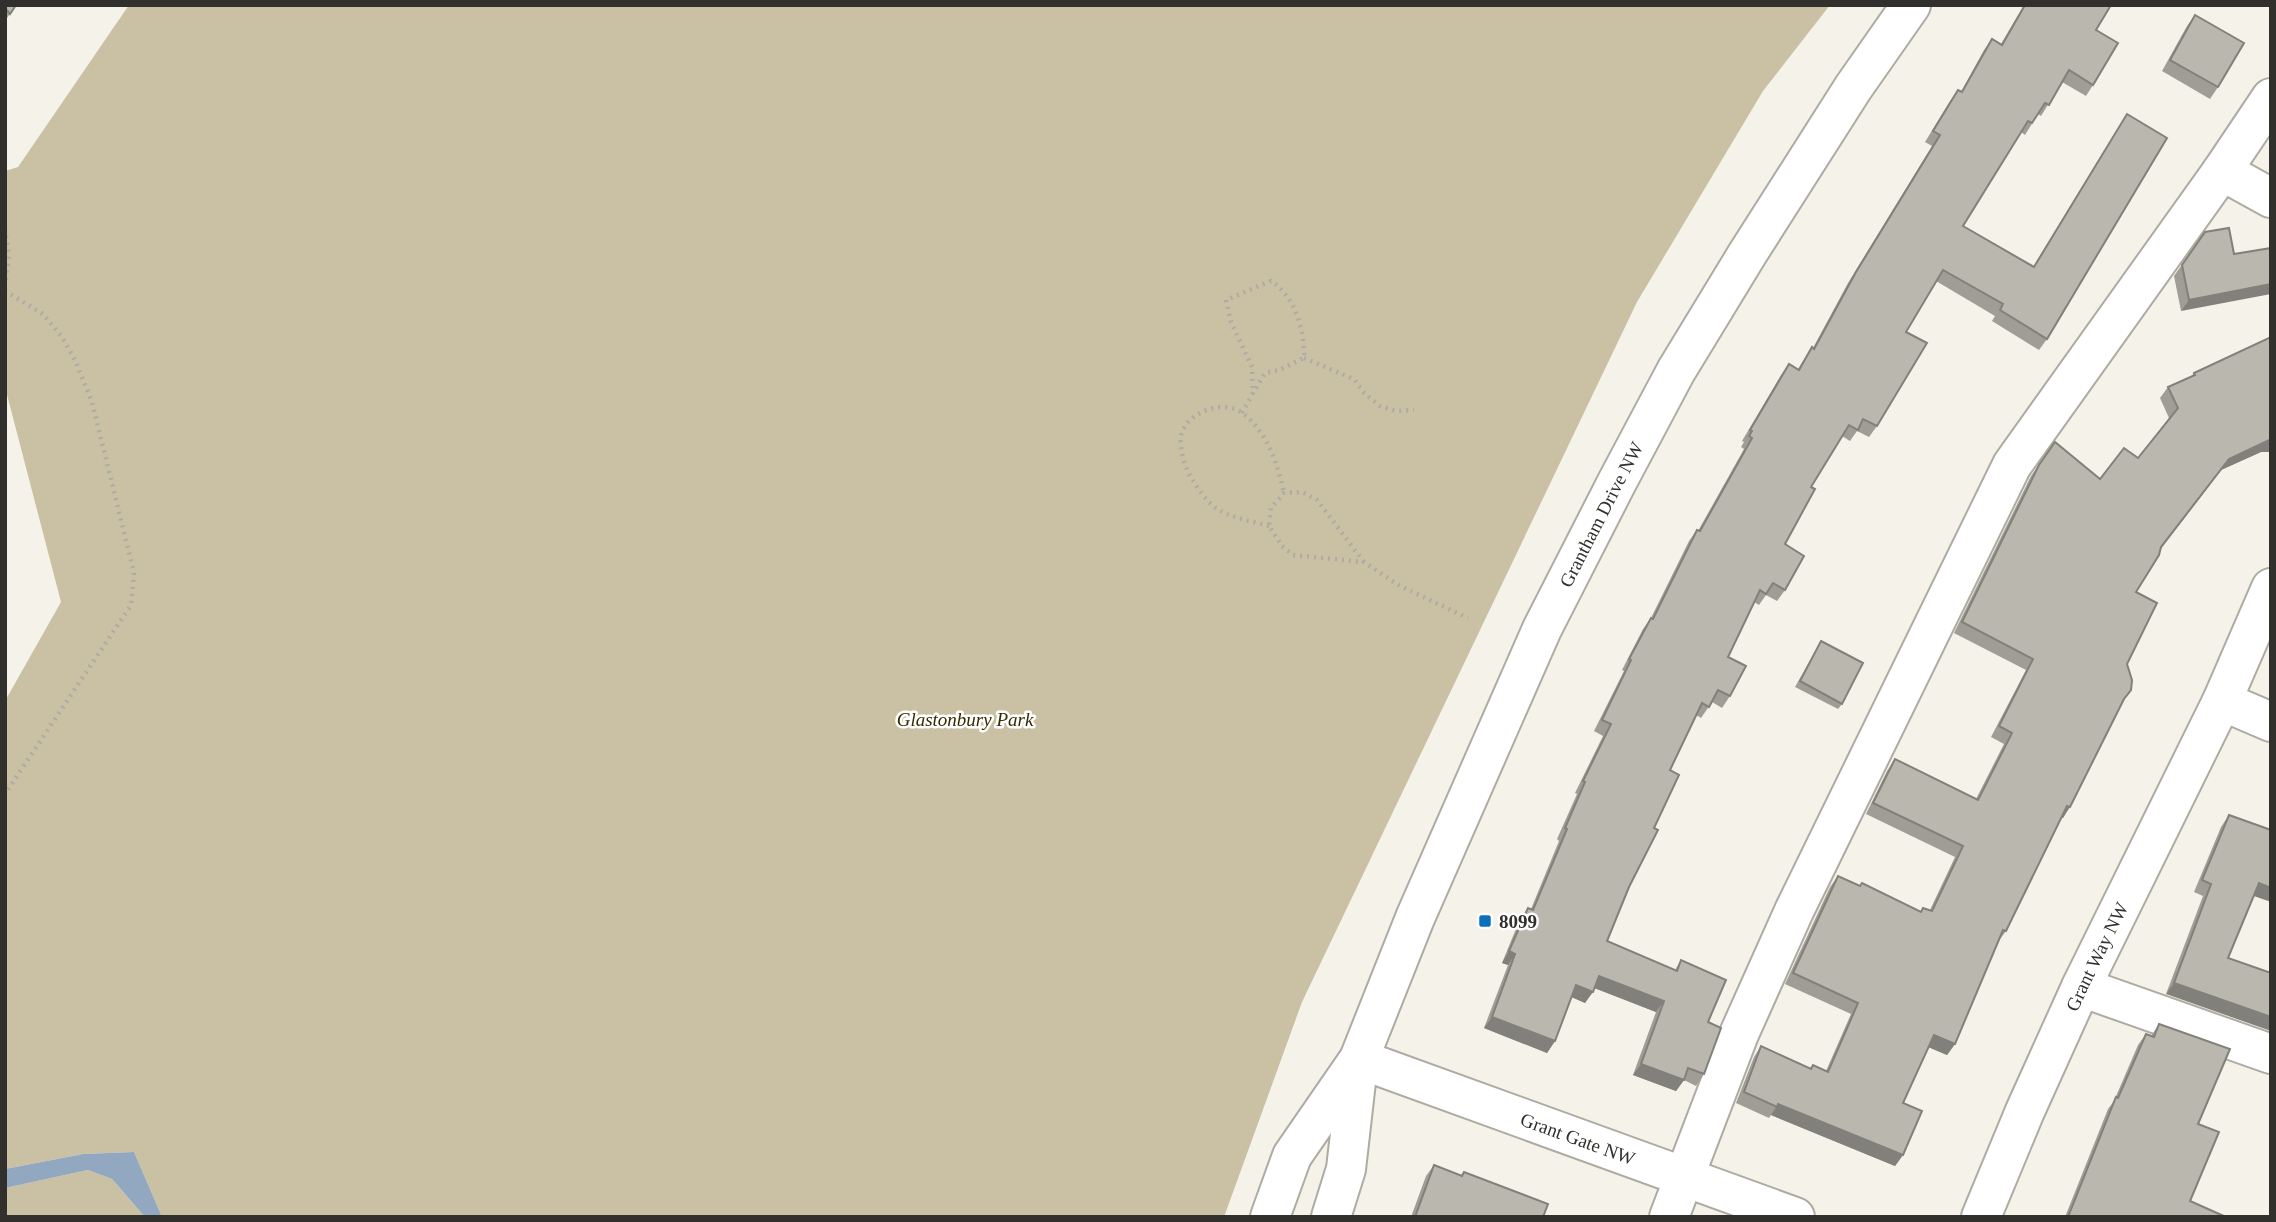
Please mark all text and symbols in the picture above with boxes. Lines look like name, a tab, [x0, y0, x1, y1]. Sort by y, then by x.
street label: Grantham Drive NW	[1555, 438, 1647, 591]
park label: Glastonbury Park	[897, 709, 1034, 730]
street label: Grant Way NW	[2062, 899, 2132, 1014]
place label: 8099	[1499, 911, 1537, 932]
marker: 8099	[1477, 913, 1493, 929]
street label: Grant Gate NW	[1518, 1108, 1638, 1169]

